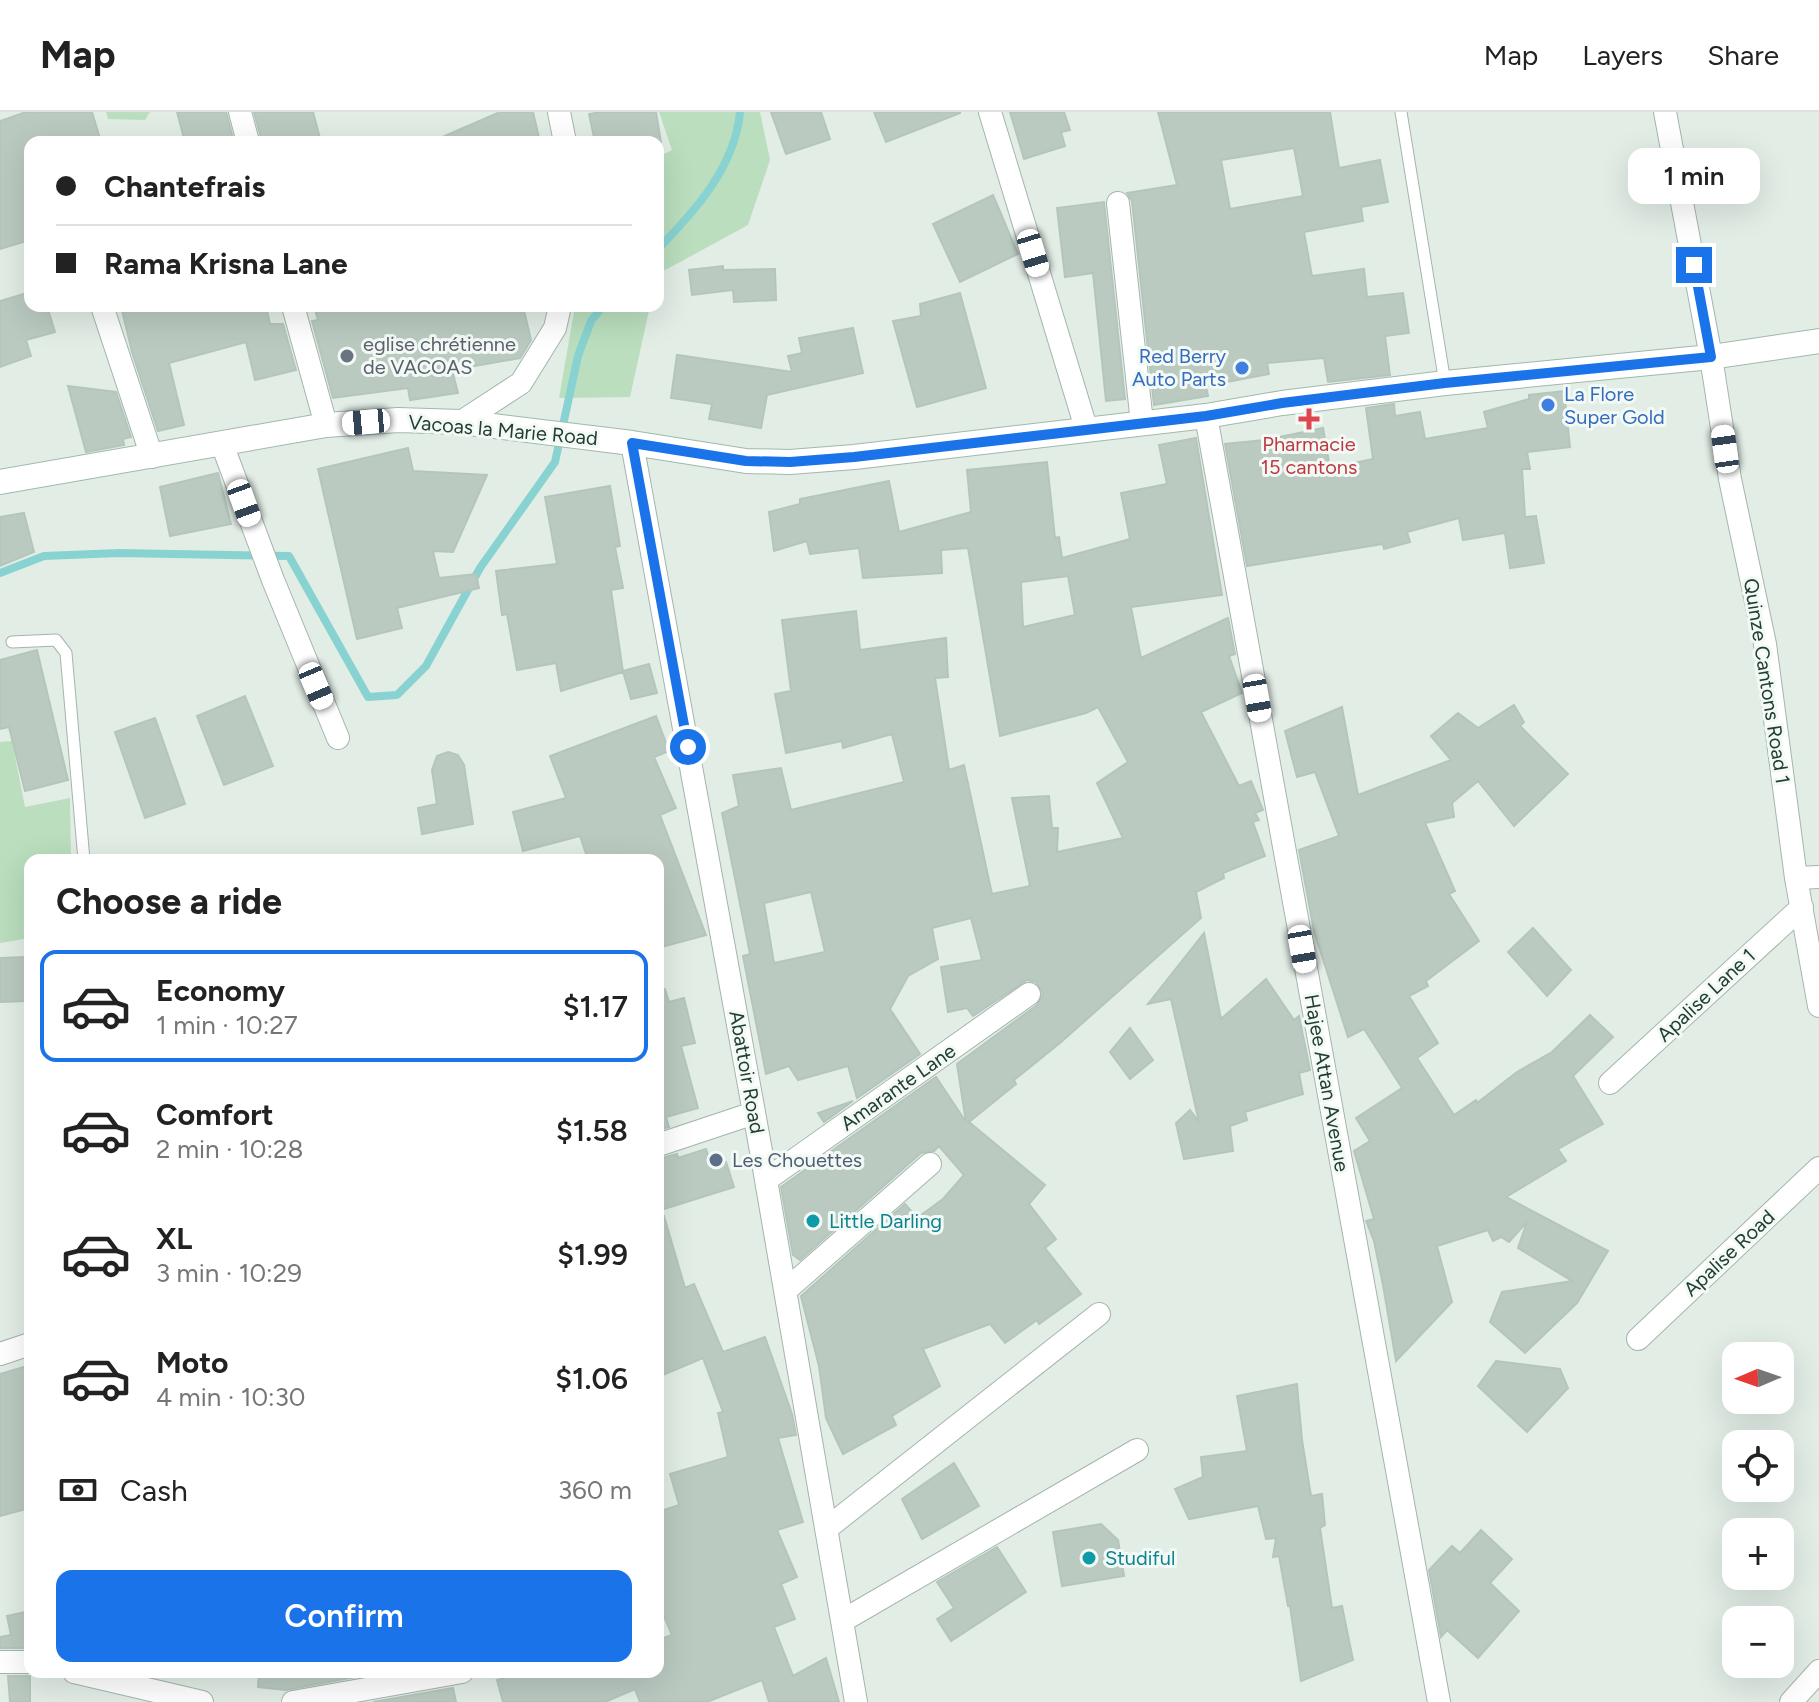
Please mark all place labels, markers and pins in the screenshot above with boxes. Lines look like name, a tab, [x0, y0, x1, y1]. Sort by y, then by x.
place label: eglise chrétienne de VACOAS	[363, 332, 516, 379]
place label: Red Berry Auto Parts	[1132, 344, 1226, 391]
marker: eglise chrétienne de VACOAS	[338, 347, 356, 365]
marker: Red Berry Auto Parts	[1233, 359, 1251, 377]
place label: La Flore Super Gold	[1564, 382, 1665, 429]
marker: La Flore Super Gold	[1539, 396, 1557, 414]
marker: Pharmacie 15 cantons	[1300, 410, 1318, 428]
place label: Pharmacie 15 cantons	[1261, 432, 1357, 479]
place label: Les Chouettes	[732, 1148, 862, 1172]
marker: Les Chouettes	[707, 1151, 725, 1169]
place label: Little Darling	[829, 1209, 942, 1233]
marker: Little Darling	[804, 1212, 822, 1230]
place label: Studiful	[1105, 1546, 1175, 1570]
marker: Studiful	[1080, 1549, 1098, 1567]

